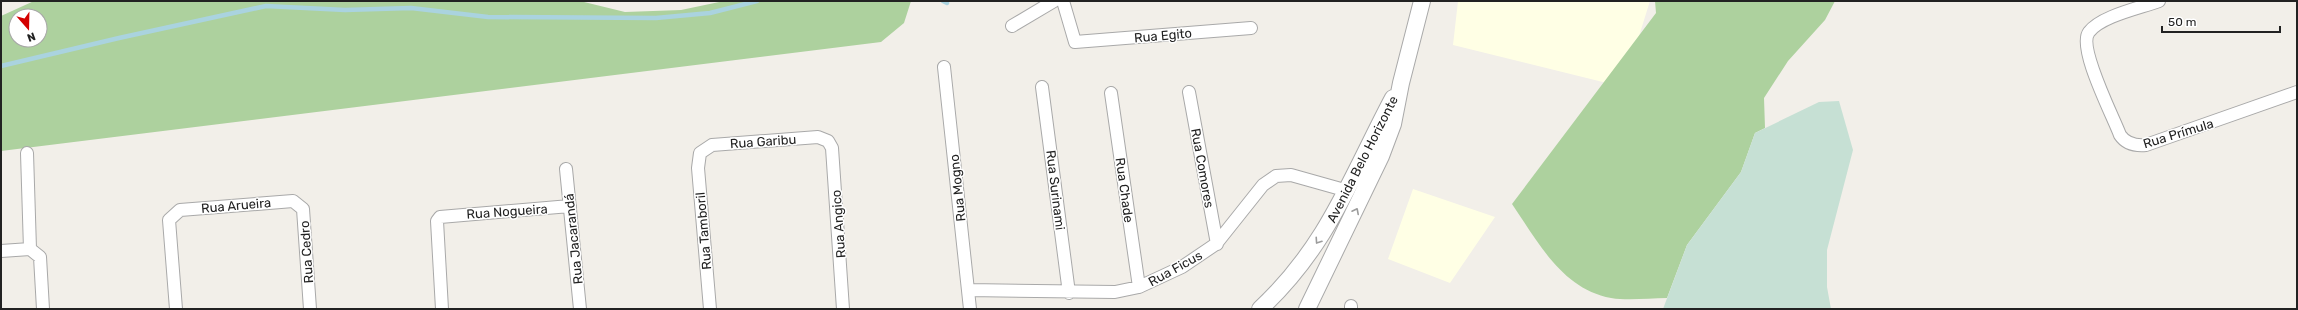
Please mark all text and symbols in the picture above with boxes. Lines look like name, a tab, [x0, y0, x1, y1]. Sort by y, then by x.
north arrow	[8, 8, 48, 48]
scale bar	[2162, 8, 2280, 34]
text: 50 m	[2168, 15, 2196, 29]
street label: Rua Egito	[1134, 26, 1193, 46]
text: N	[25, 29, 37, 44]
street label: Avenida Belo Horizonte	[1324, 93, 1401, 225]
street label: Rua Prímula	[2141, 116, 2215, 151]
street label: Rua Comores	[1188, 127, 1217, 209]
street label: Rua Garibu	[729, 132, 797, 151]
street label: Rua Surinami	[1043, 149, 1068, 231]
street label: Rua Mogno	[947, 153, 969, 222]
street label: Rua Chade	[1113, 157, 1136, 224]
street label: Rua Angico	[829, 189, 849, 259]
street label: Rua Tamboril	[693, 192, 714, 270]
street label: Rua Jacarandá	[561, 193, 586, 285]
street label: Rua Arueira	[200, 195, 272, 216]
street label: Rua Nogueira	[466, 201, 548, 223]
one-way arrow	[1351, 208, 1359, 216]
street label: Rua Cedro	[297, 220, 316, 284]
one-way arrow	[1316, 237, 1323, 244]
street label: Rua Ficus	[1146, 247, 1205, 289]

